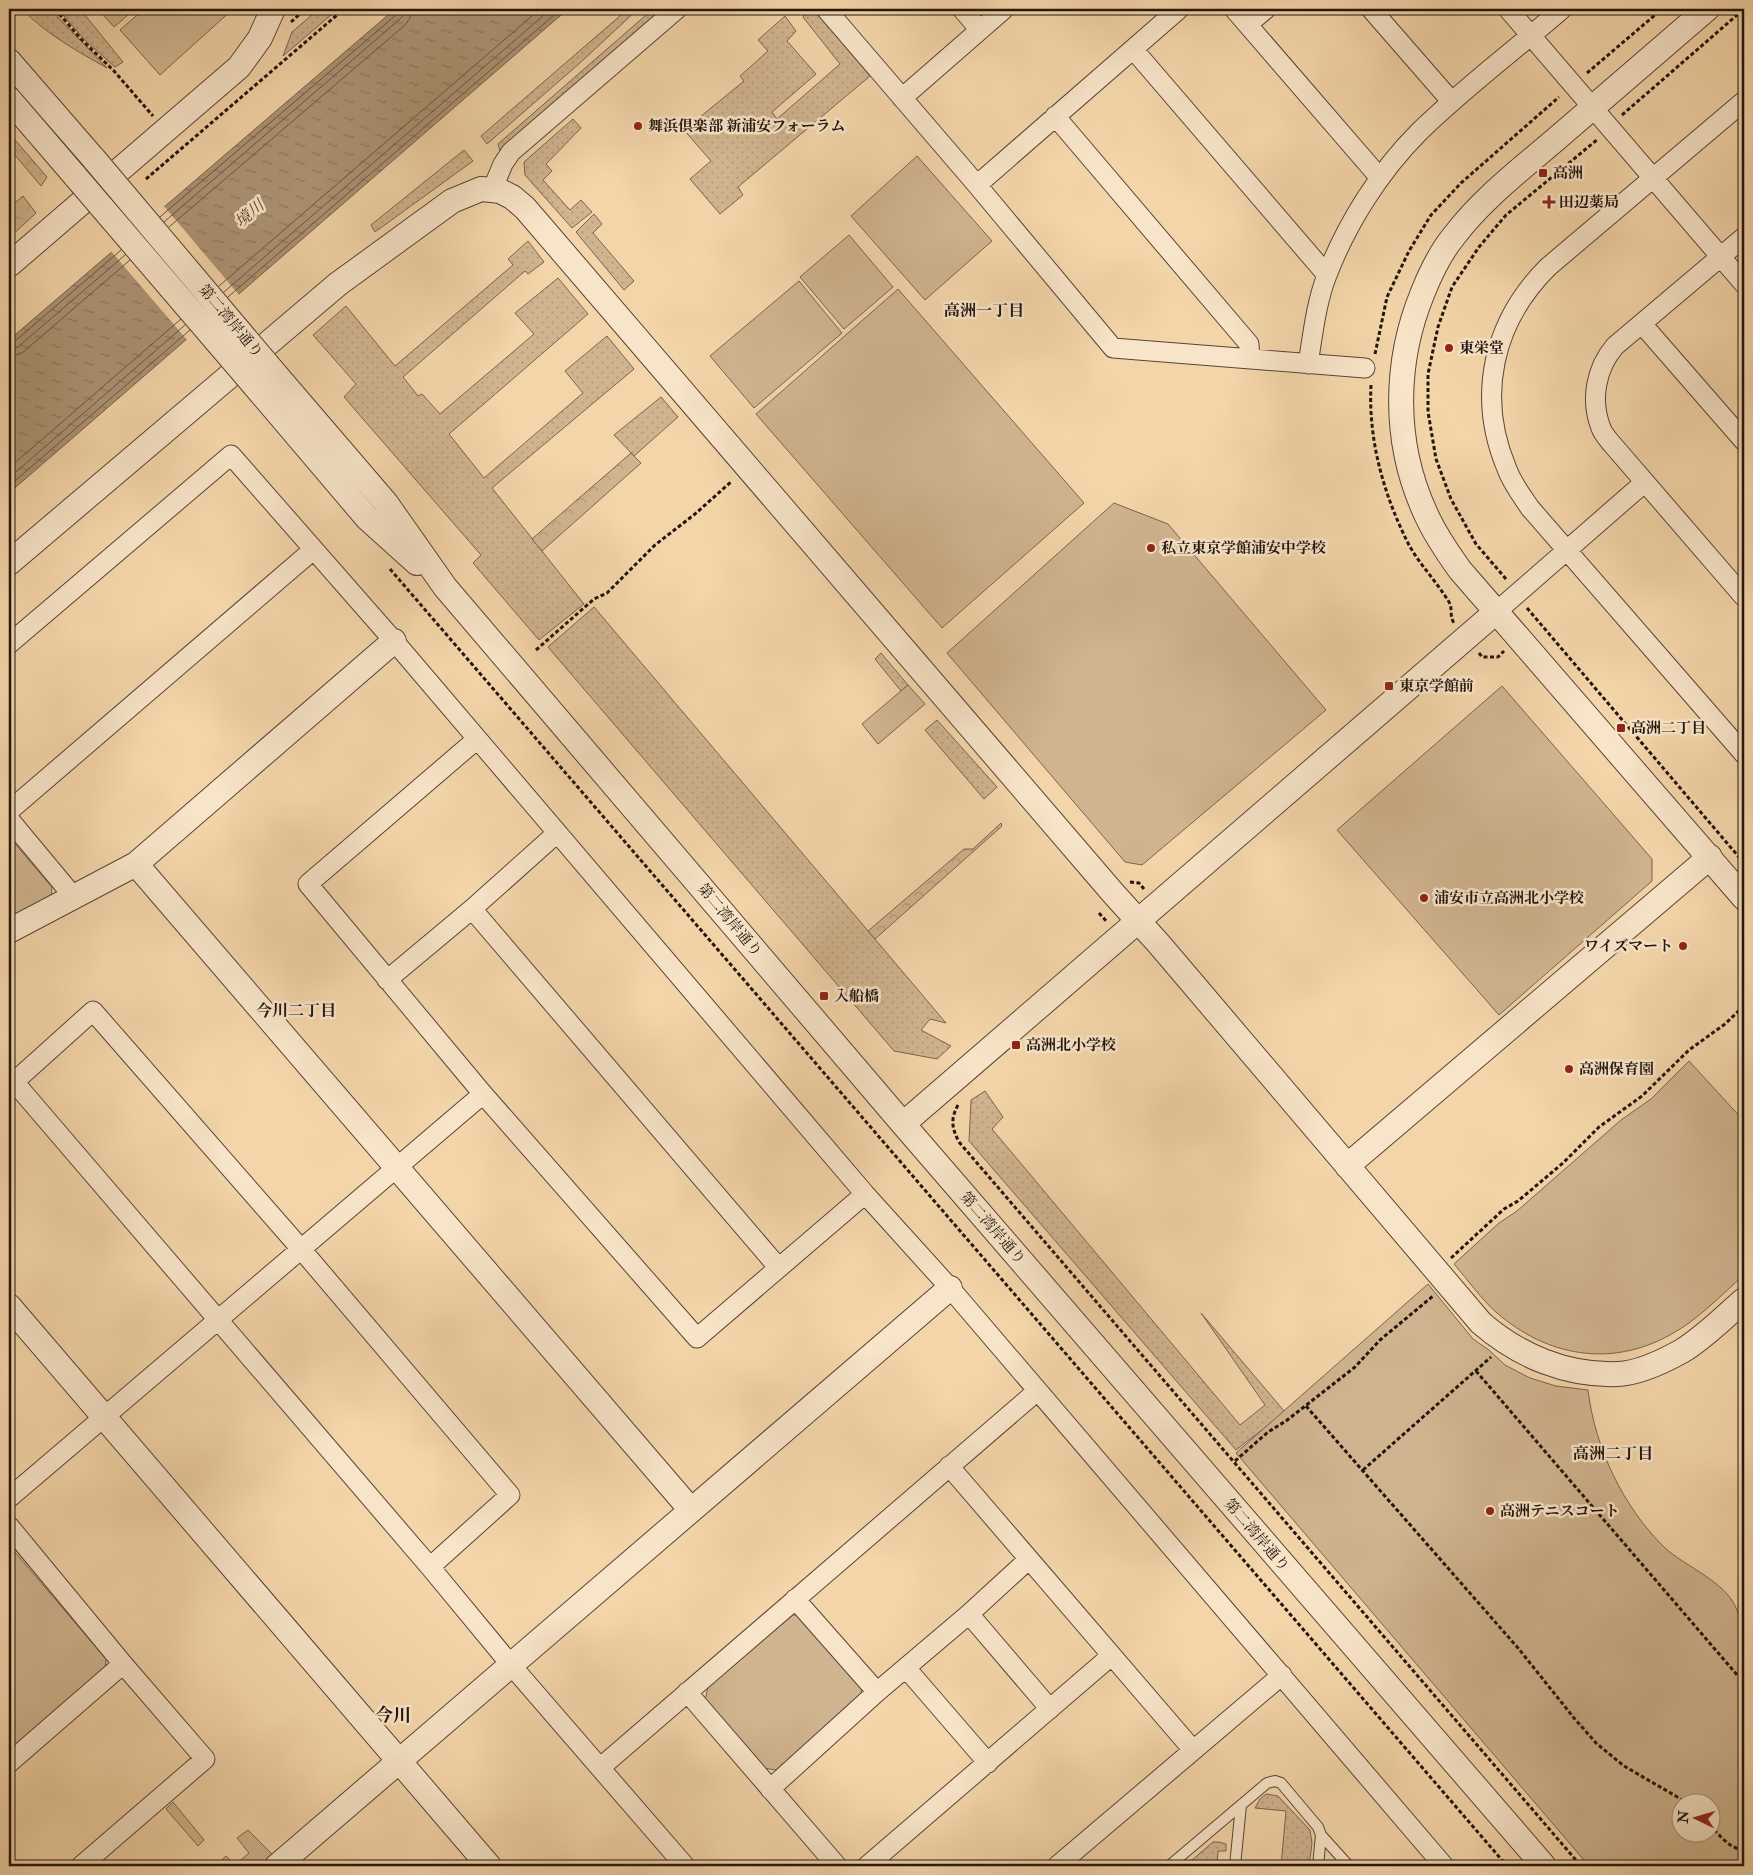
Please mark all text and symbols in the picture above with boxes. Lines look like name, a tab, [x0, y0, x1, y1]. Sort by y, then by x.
place label: 舞浜倶楽部 新浦安フォーラム	[648, 117, 845, 136]
marker: 舞浜倶楽部 新浦安フォーラム	[632, 120, 644, 132]
place label: 高洲	[1553, 164, 1583, 183]
marker: 高洲	[1537, 167, 1549, 179]
place label: 田辺薬局	[1559, 193, 1619, 212]
water label: 境川	[231, 195, 270, 232]
marker: 田辺薬局	[1543, 196, 1555, 208]
street label: 第二湾岸通り	[194, 281, 267, 362]
district label: 高洲一丁目	[944, 301, 1024, 321]
place label: 東栄堂	[1459, 339, 1504, 358]
marker: 東栄堂	[1443, 342, 1455, 354]
place label: 私立東京学館浦安中学校	[1161, 539, 1326, 558]
marker: 私立東京学館浦安中学校	[1145, 542, 1157, 554]
place label: 東京学館前	[1399, 677, 1474, 696]
marker: 東京学館前	[1383, 680, 1395, 692]
place label: 高洲二丁目	[1631, 719, 1706, 738]
marker: 高洲二丁目	[1615, 722, 1627, 734]
street label: 第二湾岸通り	[693, 880, 766, 961]
place label: 浦安市立高洲北小学校	[1434, 889, 1584, 908]
marker: 浦安市立高洲北小学校	[1418, 892, 1430, 904]
place label: ワイズマート	[1584, 937, 1673, 956]
marker: ワイズマート	[1677, 940, 1689, 952]
place label: 入船橋	[834, 987, 879, 1006]
marker: 入船橋	[818, 990, 830, 1002]
district label: 今川二丁目	[256, 1001, 336, 1021]
place label: 高洲北小学校	[1026, 1036, 1116, 1055]
marker: 高洲北小学校	[1010, 1039, 1022, 1051]
place label: 高洲保育園	[1579, 1060, 1654, 1079]
marker: 高洲保育園	[1563, 1063, 1575, 1075]
street label: 第二湾岸通り	[956, 1188, 1029, 1269]
district label: 高洲二丁目	[1573, 1444, 1653, 1464]
street label: 第二湾岸通り	[1220, 1495, 1293, 1576]
place label: 高洲テニスコート	[1500, 1502, 1619, 1521]
marker: 高洲テニスコート	[1484, 1505, 1496, 1517]
district label: 今川	[375, 1704, 411, 1727]
north arrow	[1670, 1792, 1720, 1842]
text: N	[1674, 1809, 1693, 1825]

